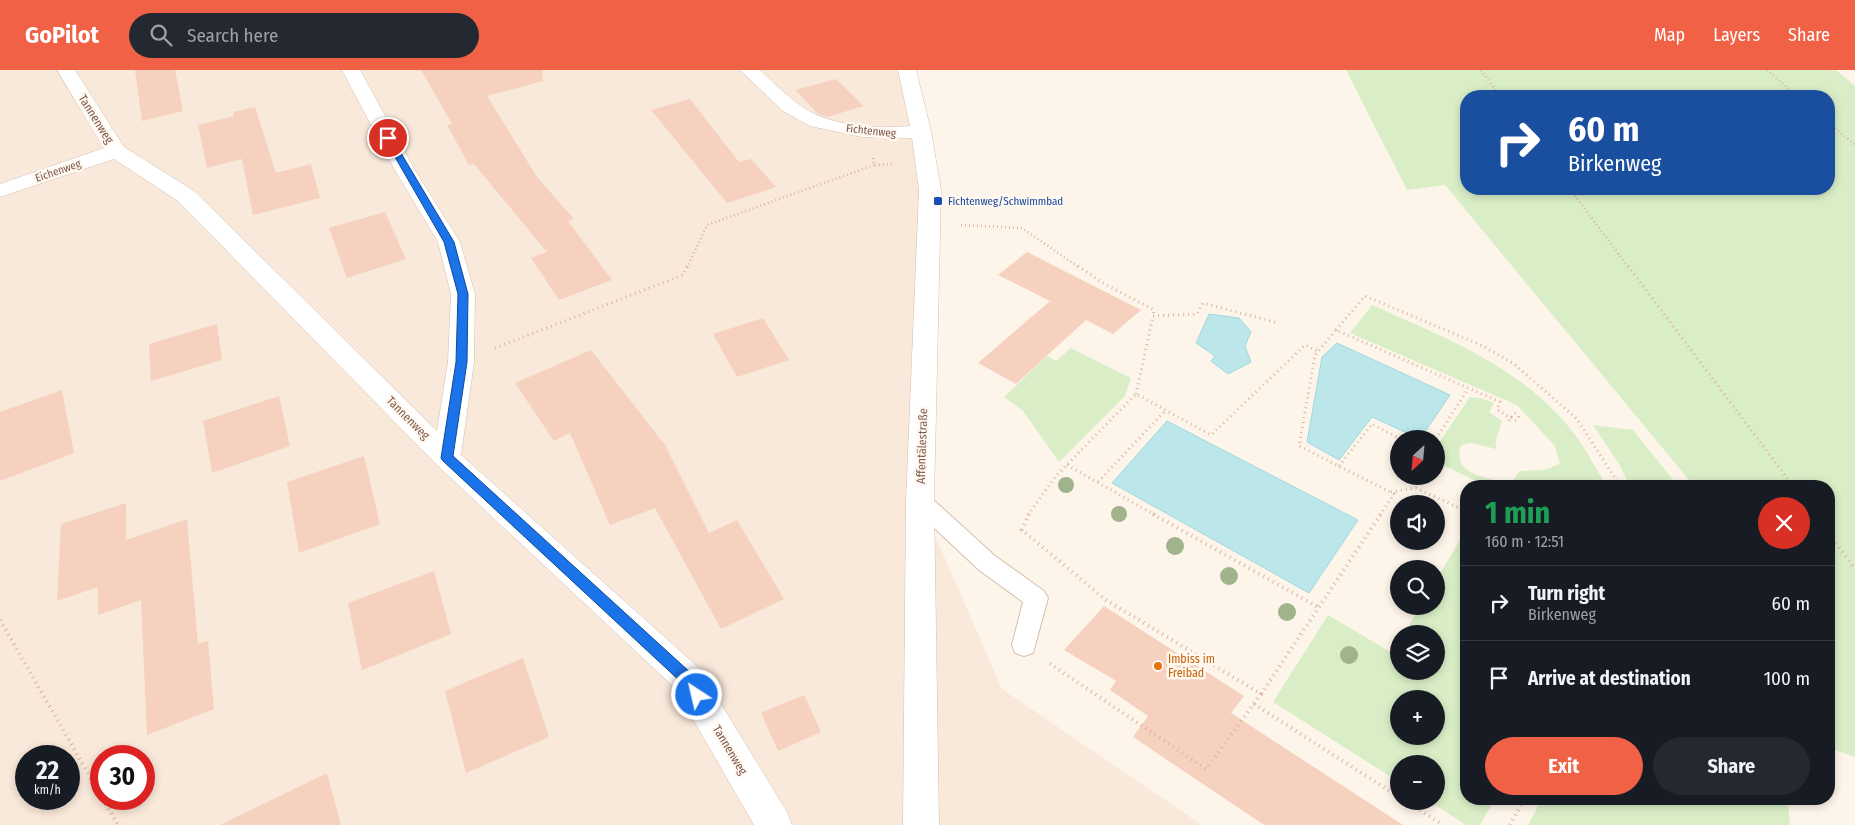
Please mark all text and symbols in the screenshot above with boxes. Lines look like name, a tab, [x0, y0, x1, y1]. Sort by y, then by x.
search box	[129, 13, 479, 58]
text: GoPilot	[25, 21, 99, 49]
icon: search	[147, 21, 175, 49]
text: Search here	[187, 24, 279, 47]
text: Map	[1654, 24, 1685, 46]
text: Layers	[1713, 24, 1760, 46]
text: Share	[1788, 24, 1830, 46]
street label: Tannenweg	[75, 92, 117, 146]
text: 60 m	[1568, 108, 1639, 150]
icon: right	[1485, 110, 1550, 175]
pin	[367, 117, 409, 159]
street label: Fichtenweg	[845, 122, 897, 140]
icon: arrive	[374, 124, 402, 152]
text: Birkenweg	[1568, 150, 1661, 177]
street label: Eichenweg	[33, 157, 83, 185]
marker: Fichtenweg/Schwimmbad	[932, 195, 944, 207]
place label: Fichtenweg/Schwimmbad	[948, 195, 1063, 208]
street label: Tannenweg	[384, 394, 433, 443]
street label: Affentälestraße	[914, 408, 930, 484]
north arrow	[1390, 430, 1445, 485]
map controls	[1390, 430, 1445, 810]
button: sound	[1390, 495, 1445, 550]
text: 1 min	[1485, 495, 1550, 531]
button: close	[1758, 497, 1810, 549]
text: 160 m · 12:51	[1485, 532, 1564, 551]
button: search	[1390, 560, 1445, 615]
text: Turn right	[1528, 582, 1605, 605]
icon: right	[1485, 589, 1513, 617]
text: 60 m	[1772, 592, 1810, 615]
text: Birkenweg	[1528, 605, 1596, 624]
button: layers	[1390, 625, 1445, 680]
place label: Imbiss im Freibad	[1168, 652, 1215, 680]
marker: Imbiss im Freibad	[1152, 660, 1164, 672]
icon: arrive	[1485, 664, 1513, 692]
text: Arrive at destination	[1528, 667, 1691, 690]
text: 100 m	[1764, 667, 1810, 690]
position arrow	[670, 668, 722, 720]
button: +	[1390, 690, 1445, 745]
street label: Tannenweg	[710, 723, 750, 778]
button: Exit	[1485, 737, 1643, 795]
button: Share	[1653, 737, 1810, 795]
speed limit sign: 30	[90, 745, 155, 810]
button: −	[1390, 755, 1445, 810]
text: 22	[36, 756, 59, 786]
text: km/h	[34, 783, 61, 797]

